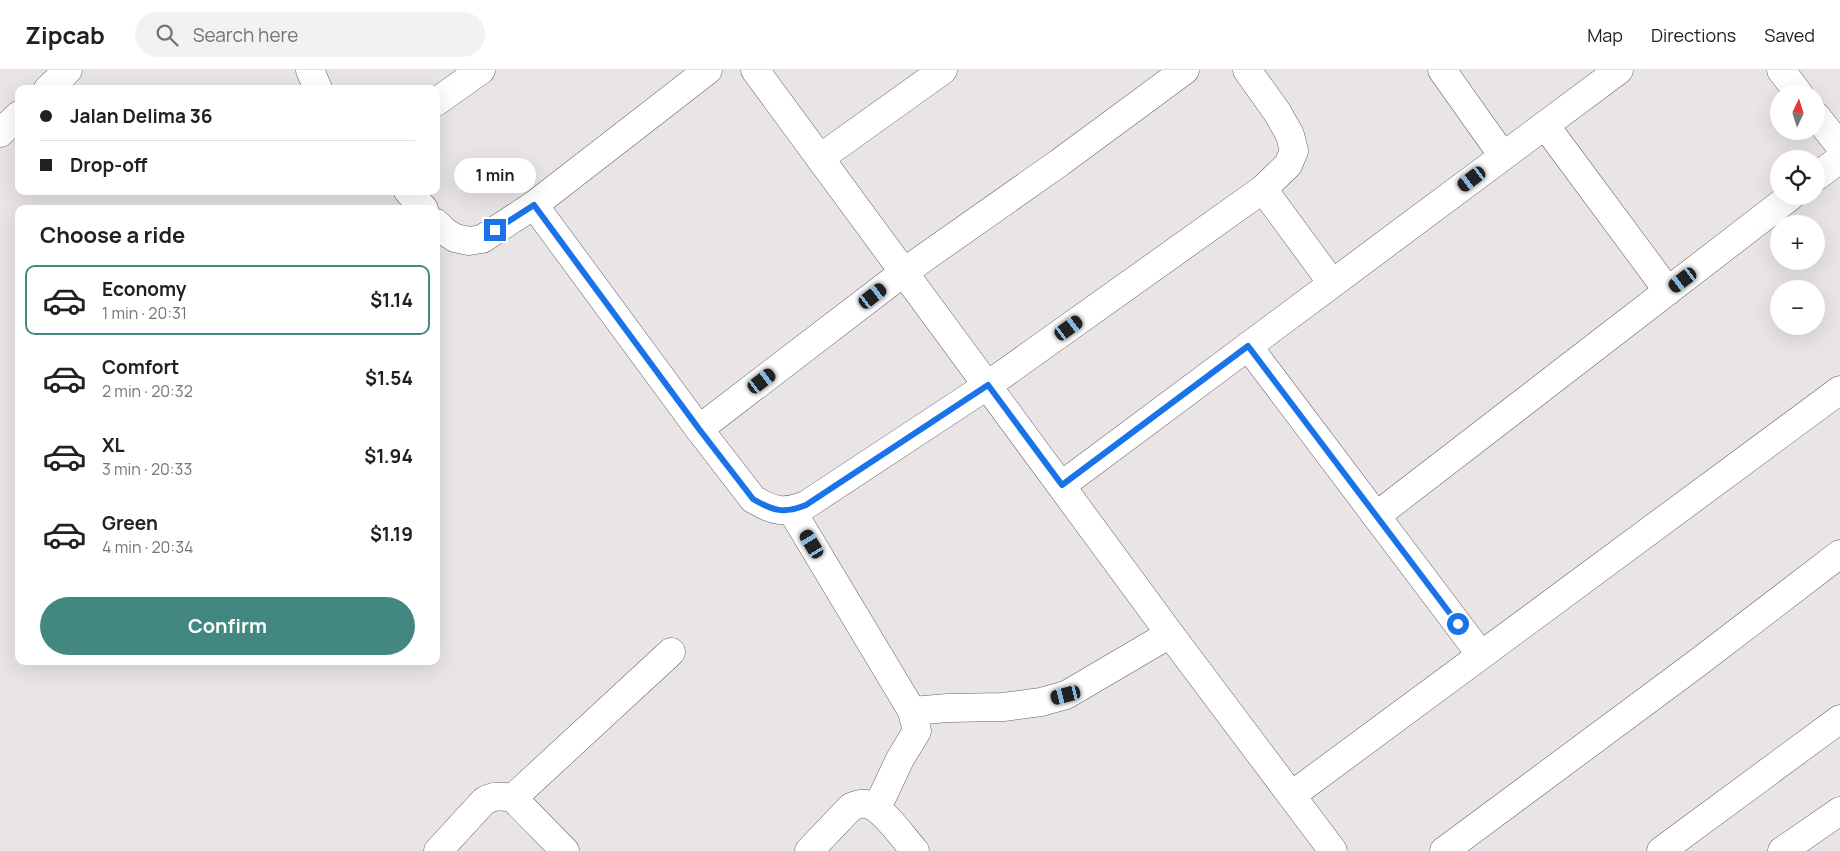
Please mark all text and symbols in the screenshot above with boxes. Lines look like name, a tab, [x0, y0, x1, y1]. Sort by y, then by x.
search box	[135, 12, 485, 57]
text: Zipcab	[25, 18, 105, 51]
icon: search	[153, 21, 181, 49]
text: Search here	[193, 22, 298, 48]
text: Map	[1587, 23, 1623, 47]
text: Directions	[1651, 23, 1736, 47]
text: Saved	[1764, 23, 1815, 47]
north arrow	[1770, 85, 1825, 140]
map controls	[1770, 85, 1825, 335]
text: Jalan Delima 36	[70, 103, 213, 129]
button: locate	[1770, 150, 1825, 205]
text: Drop-off	[70, 152, 147, 178]
callout: 1 min	[454, 158, 536, 192]
text: 1 min	[475, 164, 515, 186]
car	[1455, 164, 1488, 194]
button: +	[1770, 215, 1825, 270]
route end	[484, 219, 506, 241]
text: Choose a ride	[40, 220, 185, 250]
car	[1666, 265, 1699, 295]
text: Economy	[102, 276, 186, 302]
icon: car	[42, 278, 87, 323]
button: −	[1770, 280, 1825, 335]
car	[856, 281, 889, 311]
text: $1.14	[370, 287, 413, 313]
text: 1 min · 20:31	[102, 302, 187, 324]
car	[1052, 313, 1085, 343]
text: Comfort	[102, 354, 179, 380]
icon: car	[42, 356, 87, 401]
text: $1.54	[365, 365, 413, 391]
car	[745, 366, 778, 396]
text: 2 min · 20:32	[102, 380, 193, 402]
text: XL	[102, 432, 125, 458]
icon: car	[42, 434, 87, 479]
text: $1.94	[364, 443, 413, 469]
text: 3 min · 20:33	[102, 458, 192, 480]
text: Green	[102, 510, 158, 536]
icon: car	[42, 512, 87, 557]
text: $1.19	[370, 521, 413, 547]
car	[797, 527, 826, 561]
text: 4 min · 20:34	[102, 536, 193, 558]
button: Confirm	[40, 597, 415, 655]
route start	[1447, 613, 1469, 635]
car	[1049, 684, 1082, 706]

